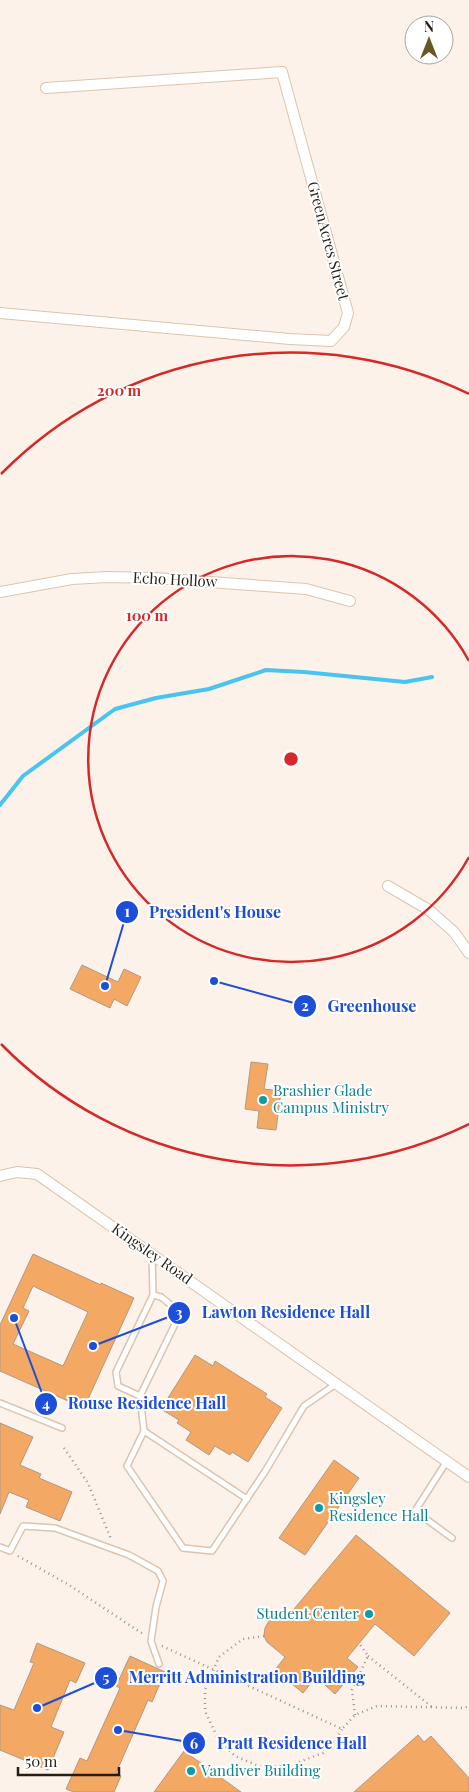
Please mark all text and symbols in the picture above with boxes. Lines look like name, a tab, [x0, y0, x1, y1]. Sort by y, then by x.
north arrow	[404, 15, 454, 65]
text: N	[424, 17, 434, 36]
street label: GreenAcres Street	[303, 179, 355, 303]
text: 200 m	[97, 380, 142, 400]
street label: Echo Hollow	[132, 567, 218, 591]
text: 100 m	[126, 605, 169, 625]
centre of rings	[282, 750, 300, 768]
callout: President's House	[114, 897, 291, 928]
text: 1	[124, 901, 130, 921]
text: President's House	[149, 901, 281, 922]
callout: Greenhouse	[293, 991, 427, 1022]
text: 2	[301, 995, 309, 1015]
text: Greenhouse	[328, 995, 416, 1016]
place label: Brashier Glade Campus Ministry	[273, 1080, 389, 1117]
marker: Brashier Glade Campus Ministry	[257, 1094, 269, 1106]
street label: Kingsley Road	[108, 1218, 197, 1289]
callout: Lawton Residence Hall	[166, 1297, 380, 1328]
text: Lawton Residence Hall	[202, 1301, 370, 1322]
text: 3	[175, 1302, 183, 1322]
callout: Rouse Residence Hall	[33, 1388, 237, 1419]
text: Rouse Residence Hall	[68, 1392, 226, 1413]
text: 4	[42, 1393, 50, 1413]
place label: Kingsley Residence Hall	[329, 1488, 429, 1525]
marker: Kingsley Residence Hall	[313, 1502, 325, 1514]
place label: Student Center	[256, 1603, 359, 1623]
marker: Student Center	[363, 1608, 375, 1620]
callout: Merritt Administration Building	[94, 1662, 376, 1693]
text: Merritt Administration Building	[129, 1666, 365, 1687]
text: 5	[103, 1667, 110, 1687]
callout: Pratt Residence Hall	[181, 1728, 377, 1759]
text: Pratt Residence Hall	[217, 1732, 367, 1753]
text: 6	[190, 1733, 198, 1753]
scale bar	[18, 1744, 119, 1776]
text: 50 m	[25, 1751, 58, 1771]
place label: Vandiver Building	[200, 1760, 320, 1780]
marker: Vandiver Building	[185, 1765, 197, 1777]

